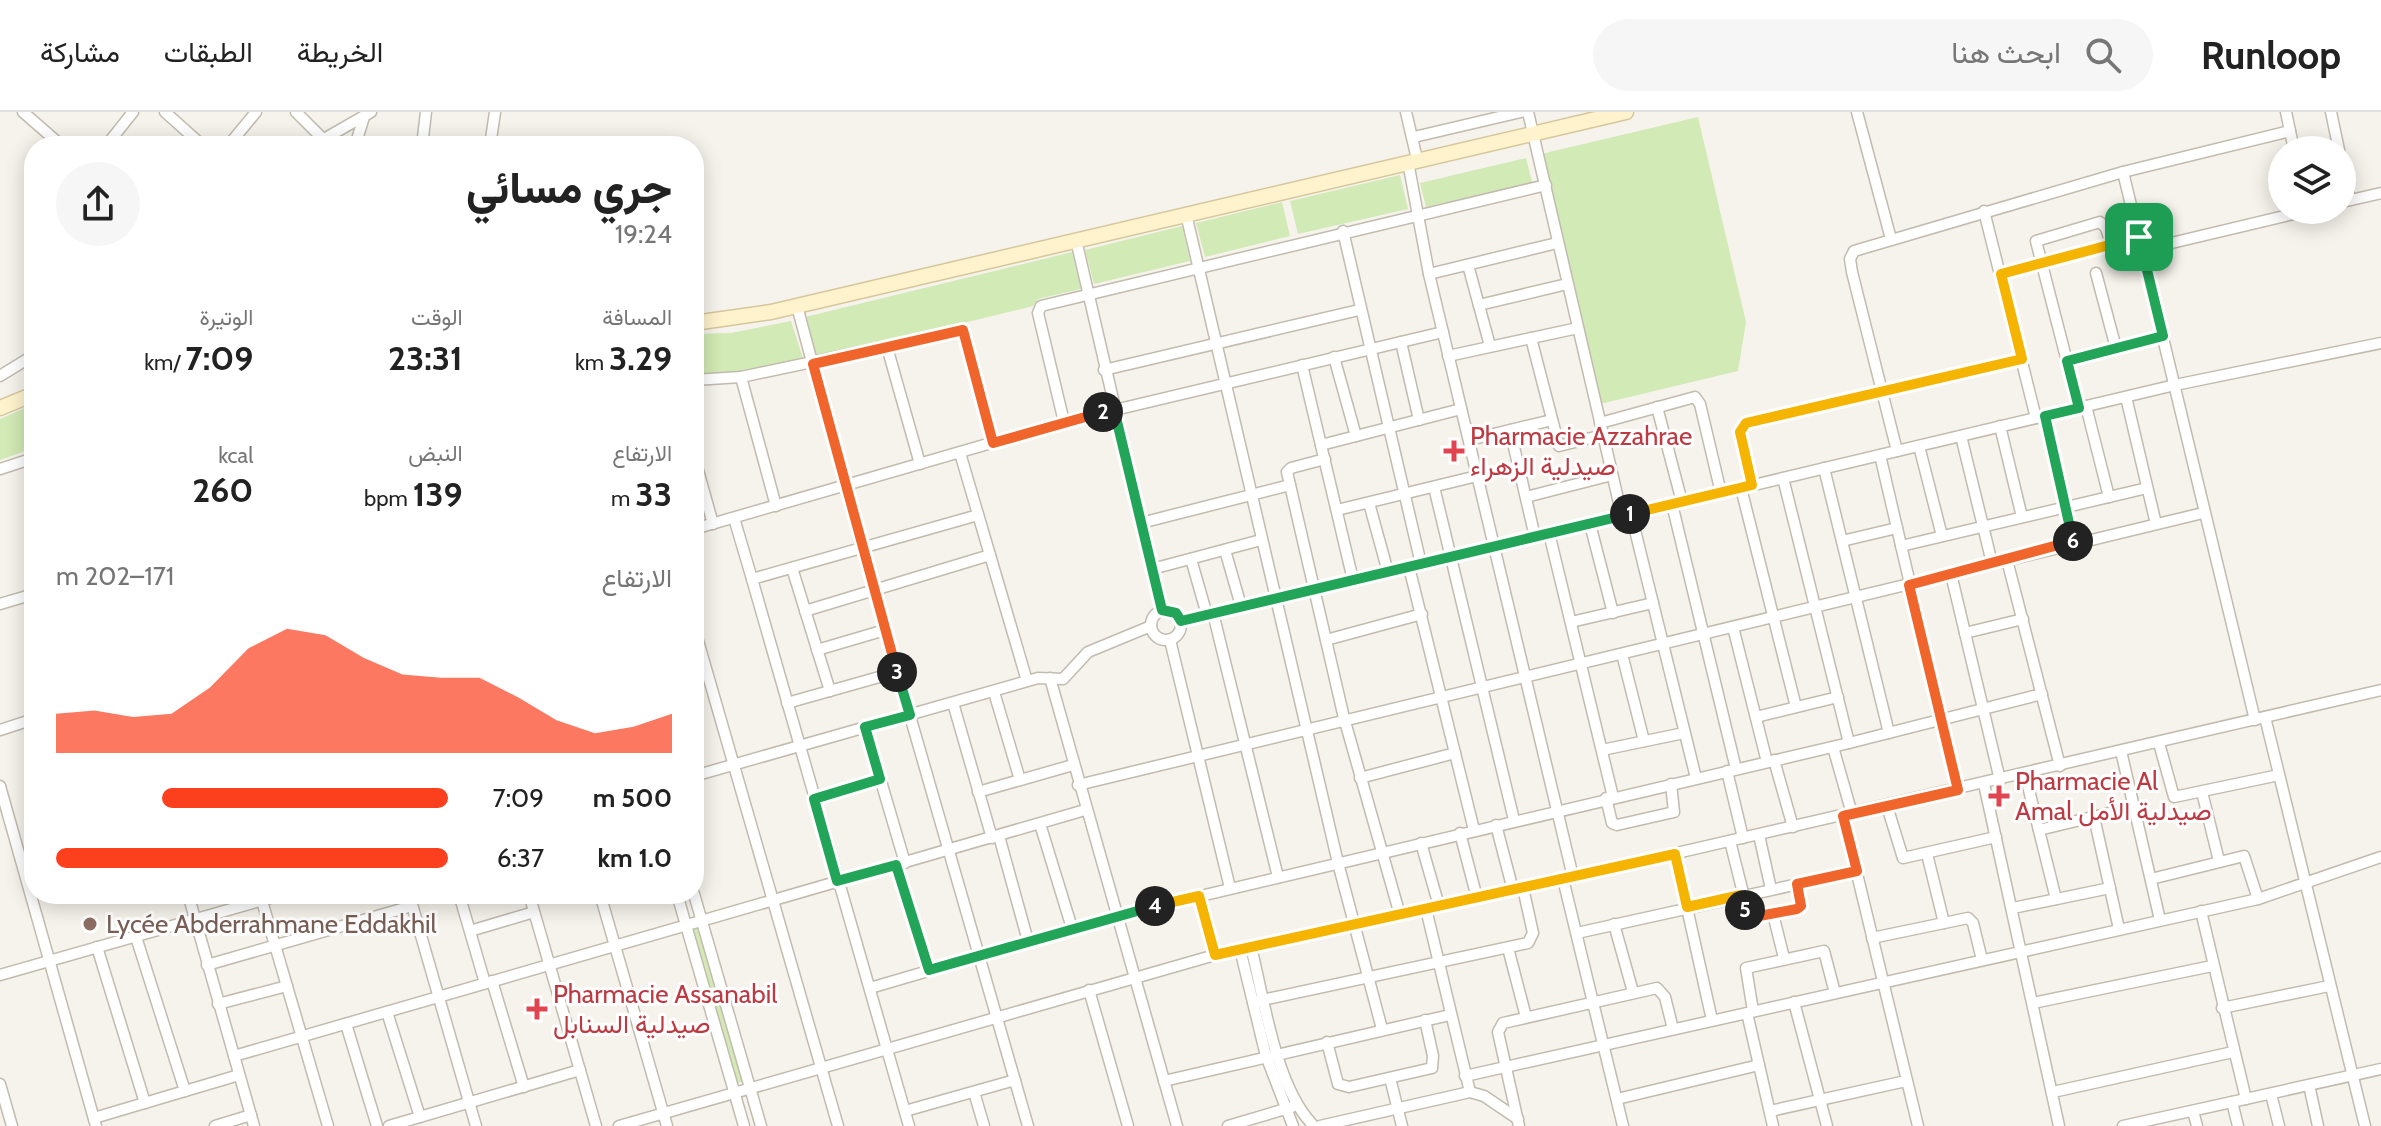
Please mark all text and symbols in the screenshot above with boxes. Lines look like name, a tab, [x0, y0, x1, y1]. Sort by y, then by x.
search box	[1593, 19, 2153, 91]
text: Runloop	[2201, 32, 2341, 79]
icon: search	[2081, 33, 2125, 77]
text: ابحث هنا	[1951, 34, 2061, 71]
text: مشاركة	[40, 35, 120, 69]
text: الطبقات	[164, 35, 253, 69]
text: الخريطة	[297, 35, 383, 69]
map controls	[2268, 136, 2356, 224]
button: layers	[2268, 136, 2356, 224]
text: جري مسائي	[466, 161, 672, 214]
button: share	[56, 162, 140, 246]
pin	[2105, 203, 2173, 271]
icon: arrive	[2117, 215, 2161, 259]
text: 19:24	[615, 218, 672, 250]
text: الوتيرة	[200, 304, 253, 331]
text: الوقت	[411, 304, 463, 331]
text: المسافة	[602, 304, 672, 331]
text: 7:09	[185, 337, 253, 379]
text: 23:31	[388, 337, 463, 379]
text: 3.29	[609, 337, 672, 379]
text: /km	[144, 349, 185, 376]
text: km	[575, 349, 609, 376]
pin: 2	[1083, 392, 1123, 432]
text: 2	[1097, 398, 1109, 425]
place label: Pharmacie Azzahrae صيدلية الزهراء	[1470, 420, 1692, 482]
text: النبض	[408, 440, 463, 467]
text: الارتفاع	[612, 440, 672, 467]
text: kcal	[218, 442, 253, 469]
marker: Pharmacie Azzahrae صيدلية الزهراء	[1445, 442, 1463, 460]
text: 260	[192, 469, 253, 511]
text: 139	[413, 473, 463, 515]
text: 33	[635, 473, 672, 515]
text: bpm	[364, 485, 413, 512]
text: m	[611, 485, 635, 512]
pin: 1	[1610, 494, 1650, 534]
text: 1	[1626, 500, 1634, 527]
pin: 6	[2053, 521, 2093, 561]
text: 6	[2067, 527, 2079, 554]
text: 171–202 m	[56, 560, 174, 592]
text: الارتفاع	[601, 562, 672, 594]
pin: 3	[877, 652, 917, 692]
text: 3	[891, 658, 903, 685]
place label: Pharmacie Al Amal صيدلية الأمل	[2015, 765, 2212, 827]
text: 7:09	[493, 782, 544, 814]
text: 500 m	[593, 782, 672, 814]
marker: Pharmacie Al Amal صيدلية الأمل	[1990, 787, 2008, 805]
text: 6:37	[497, 842, 544, 874]
text: 1.0 km	[597, 842, 672, 874]
pin: 4	[1135, 886, 1175, 926]
pin: 5	[1725, 890, 1765, 930]
text: 4	[1148, 892, 1162, 919]
text: 5	[1739, 896, 1751, 923]
place label: Lycée Abderrahmane Eddakhil	[106, 908, 437, 940]
marker: Lycée Abderrahmane Eddakhil	[81, 915, 99, 933]
place label: Pharmacie Assanabil صيدلية السنابل	[553, 978, 777, 1040]
marker: Pharmacie Assanabil صيدلية السنابل	[528, 1000, 546, 1018]

